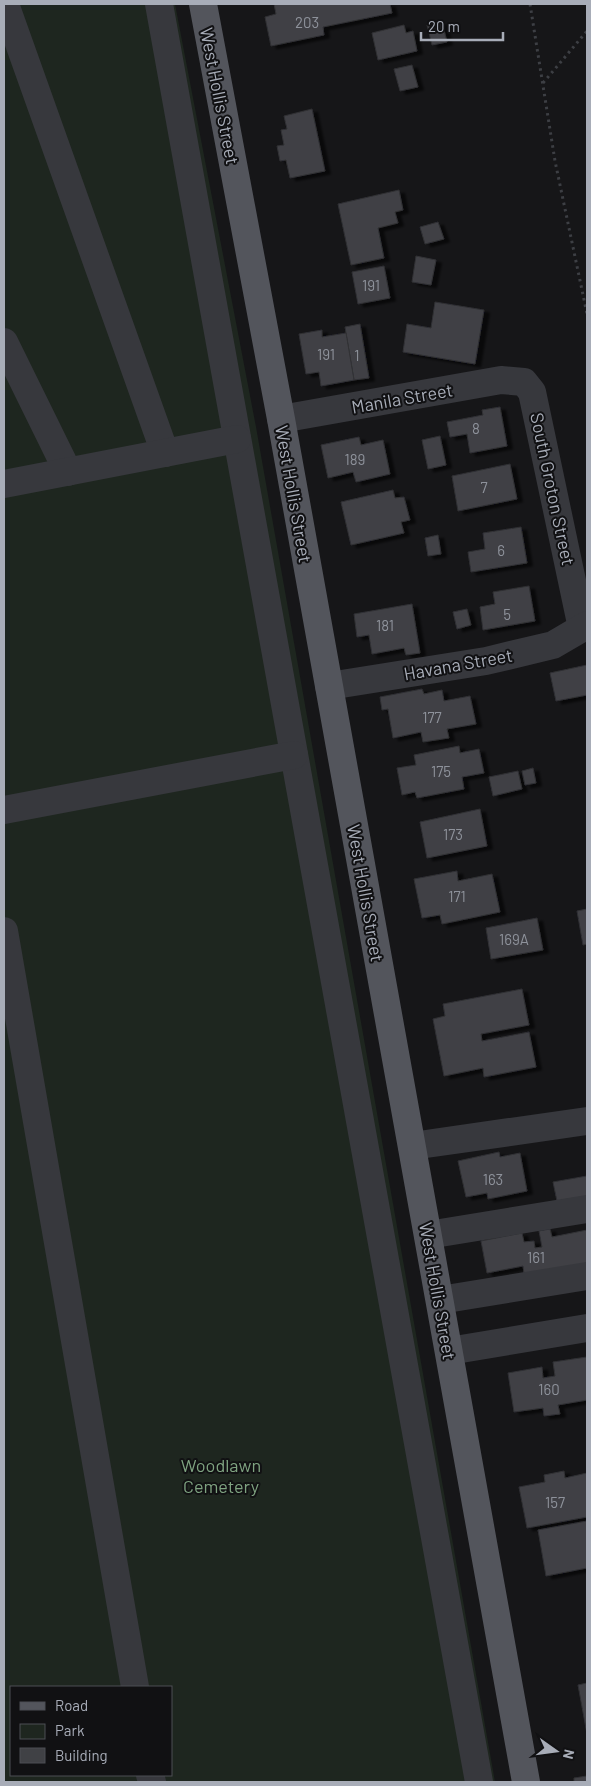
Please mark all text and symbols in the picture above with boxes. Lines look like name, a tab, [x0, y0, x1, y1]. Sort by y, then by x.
scale bar	[421, 10, 504, 42]
house number: 203	[295, 13, 319, 31]
text: 20 m	[428, 17, 460, 35]
street label: West Hollis Street	[196, 26, 244, 166]
house number: 191	[362, 276, 380, 294]
house number: 191	[317, 345, 335, 363]
house number: 1	[354, 346, 360, 364]
street label: Manila Street	[350, 378, 454, 418]
street label: South Groton Street	[526, 411, 580, 567]
house number: 8	[472, 419, 480, 437]
street label: West Hollis Street	[271, 424, 317, 564]
house number: 189	[345, 450, 365, 468]
house number: 7	[480, 478, 488, 496]
house number: 6	[497, 541, 505, 559]
house number: 5	[503, 605, 511, 623]
house number: 181	[376, 616, 394, 634]
street label: Havana Street	[402, 644, 514, 684]
house number: 177	[422, 708, 442, 726]
house number: 175	[431, 762, 451, 780]
street label: West Hollis Street	[343, 823, 389, 963]
house number: 173	[443, 825, 463, 843]
house number: 171	[448, 887, 466, 905]
house number: 169A	[499, 930, 529, 948]
house number: 163	[483, 1170, 503, 1188]
street label: West Hollis Street	[415, 1221, 461, 1361]
house number: 161	[527, 1248, 545, 1266]
house number: 160	[538, 1380, 560, 1398]
park label: Woodlawn Cemetery	[181, 1454, 261, 1497]
house number: 157	[545, 1493, 565, 1511]
legend	[10, 1686, 172, 1776]
text: Road	[55, 1696, 88, 1714]
text: Park	[55, 1721, 85, 1739]
north arrow	[531, 1726, 581, 1776]
text: Building	[55, 1746, 108, 1764]
text: N	[560, 1748, 578, 1761]

